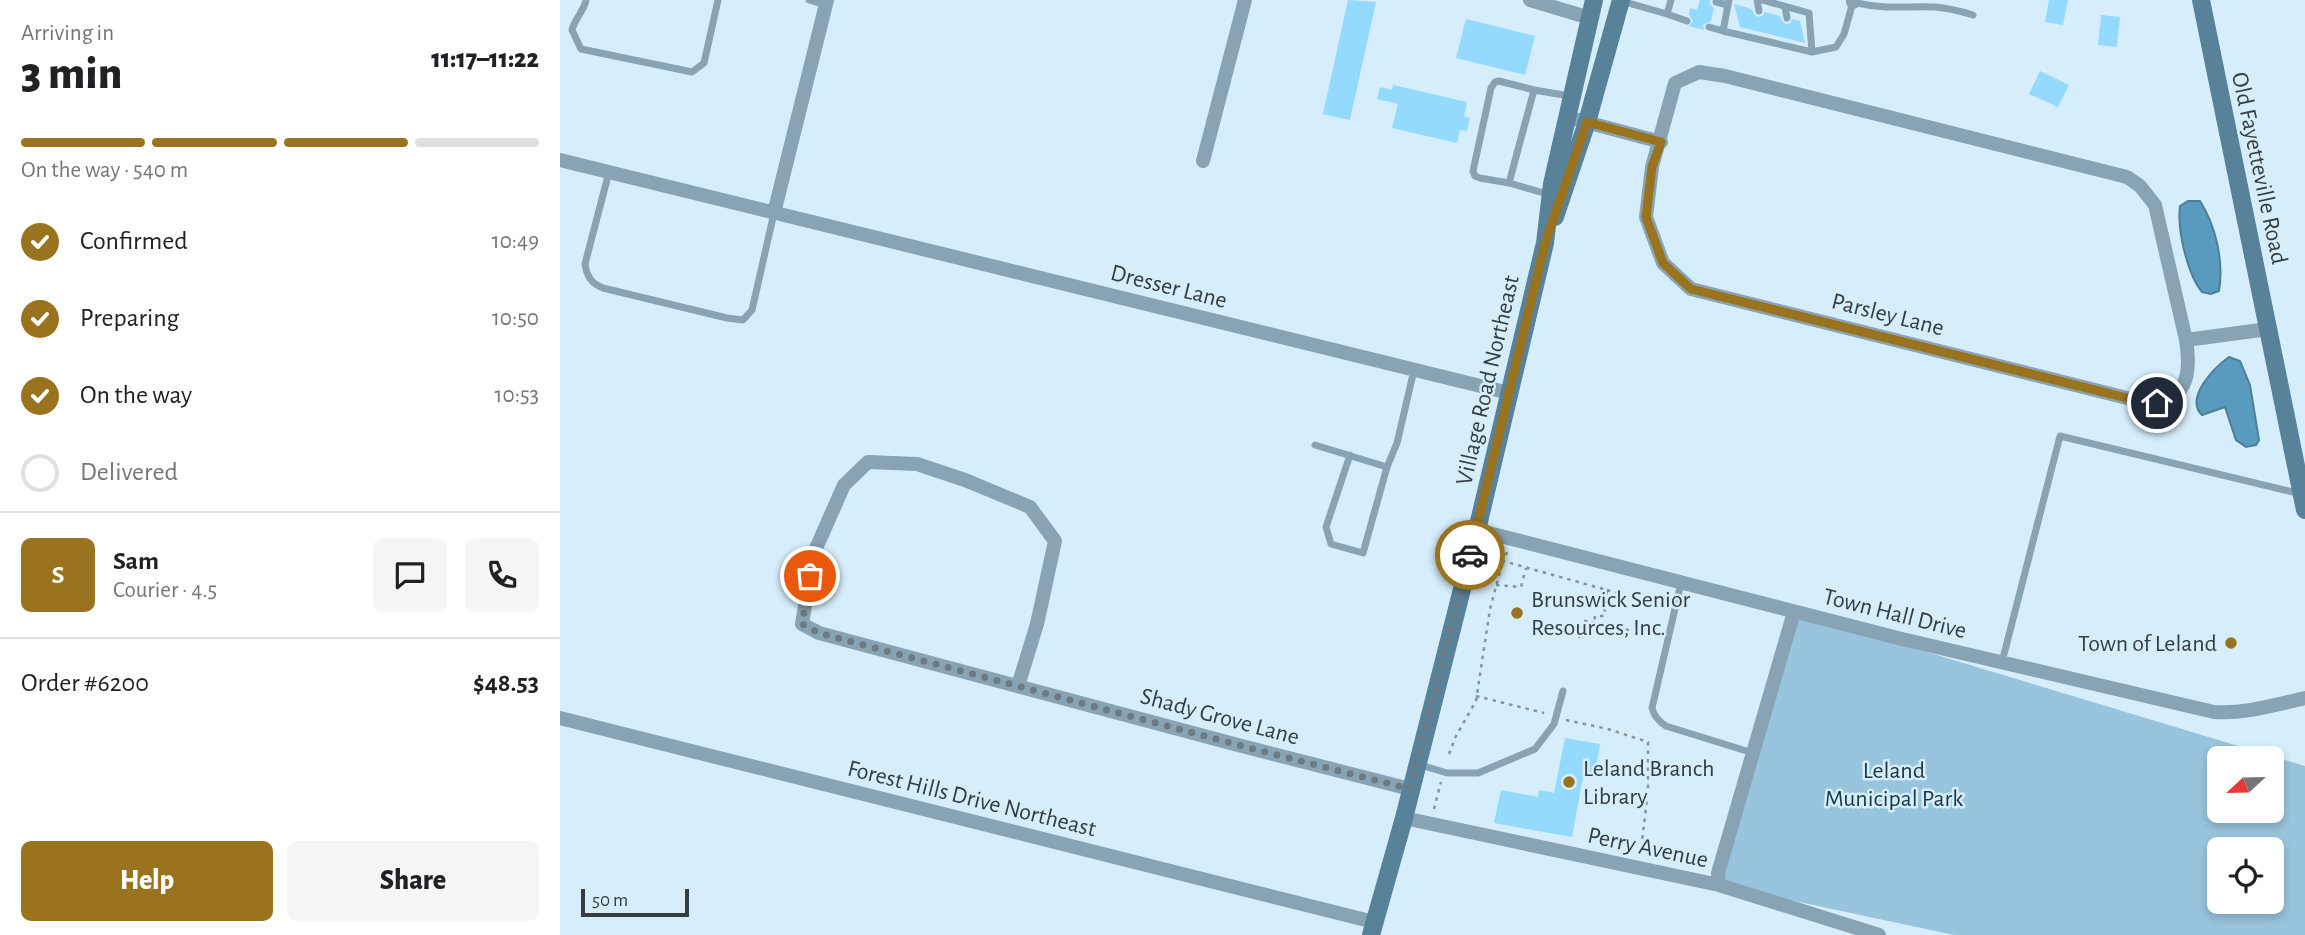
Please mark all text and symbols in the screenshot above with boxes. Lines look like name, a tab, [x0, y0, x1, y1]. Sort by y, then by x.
text: Arriving in	[21, 22, 114, 45]
text: 11:17–11:22	[431, 46, 539, 72]
text: 3 min	[21, 51, 122, 97]
street label: Old Fayetteville Road	[2227, 70, 2291, 266]
text: On the way · 540 m	[21, 159, 188, 182]
icon: check	[21, 223, 59, 261]
text: Confirmed	[80, 228, 188, 254]
text: 10:49	[492, 230, 539, 253]
street label: Dresser Lane	[1108, 261, 1229, 313]
street label: Village Road Northeast	[1452, 273, 1524, 488]
street label: Parsley Lane	[1829, 289, 1946, 341]
icon: check	[21, 300, 59, 338]
text: Preparing	[80, 305, 179, 331]
text: 10:50	[492, 307, 539, 330]
pin	[2127, 373, 2187, 433]
icon: check	[21, 377, 59, 415]
text: On the way	[80, 382, 192, 408]
text: 10:53	[495, 384, 539, 407]
icon: home	[2138, 384, 2176, 422]
text: Delivered	[80, 459, 178, 485]
courier	[1435, 520, 1505, 590]
icon: car	[1451, 536, 1489, 574]
button: chat	[373, 538, 447, 612]
button: phone	[465, 538, 539, 612]
pin	[780, 546, 840, 606]
text: Sam	[113, 548, 159, 574]
icon: bag	[791, 557, 829, 595]
text: S	[52, 562, 64, 588]
text: Courier · 4.5	[113, 579, 217, 602]
street label: Town Hall Drive	[1821, 585, 1969, 643]
place label: Brunswick Senior Resources, Inc.	[1531, 588, 1690, 640]
marker: Brunswick Senior Resources, Inc.	[1509, 605, 1525, 621]
place label: Town of Leland	[2078, 632, 2217, 656]
marker: Town of Leland	[2223, 635, 2239, 651]
text: Order #6200	[21, 670, 149, 696]
text: $48.53	[473, 670, 539, 696]
street label: Shady Grove Lane	[1138, 684, 1302, 750]
north arrow	[2207, 746, 2284, 822]
map controls	[2207, 746, 2284, 914]
street label: Forest Hills Drive Northeast	[845, 756, 1099, 842]
place label: Leland Branch Library	[1583, 757, 1714, 809]
park label: Leland Municipal Park	[1825, 759, 1963, 811]
marker: Leland Branch Library	[1561, 774, 1577, 790]
street label: Perry Avenue	[1585, 824, 1710, 872]
button: locate	[2207, 837, 2284, 914]
button: Help	[21, 841, 273, 921]
button: Share	[287, 841, 539, 921]
scale bar	[581, 886, 690, 918]
text: 50 m	[592, 891, 628, 910]

